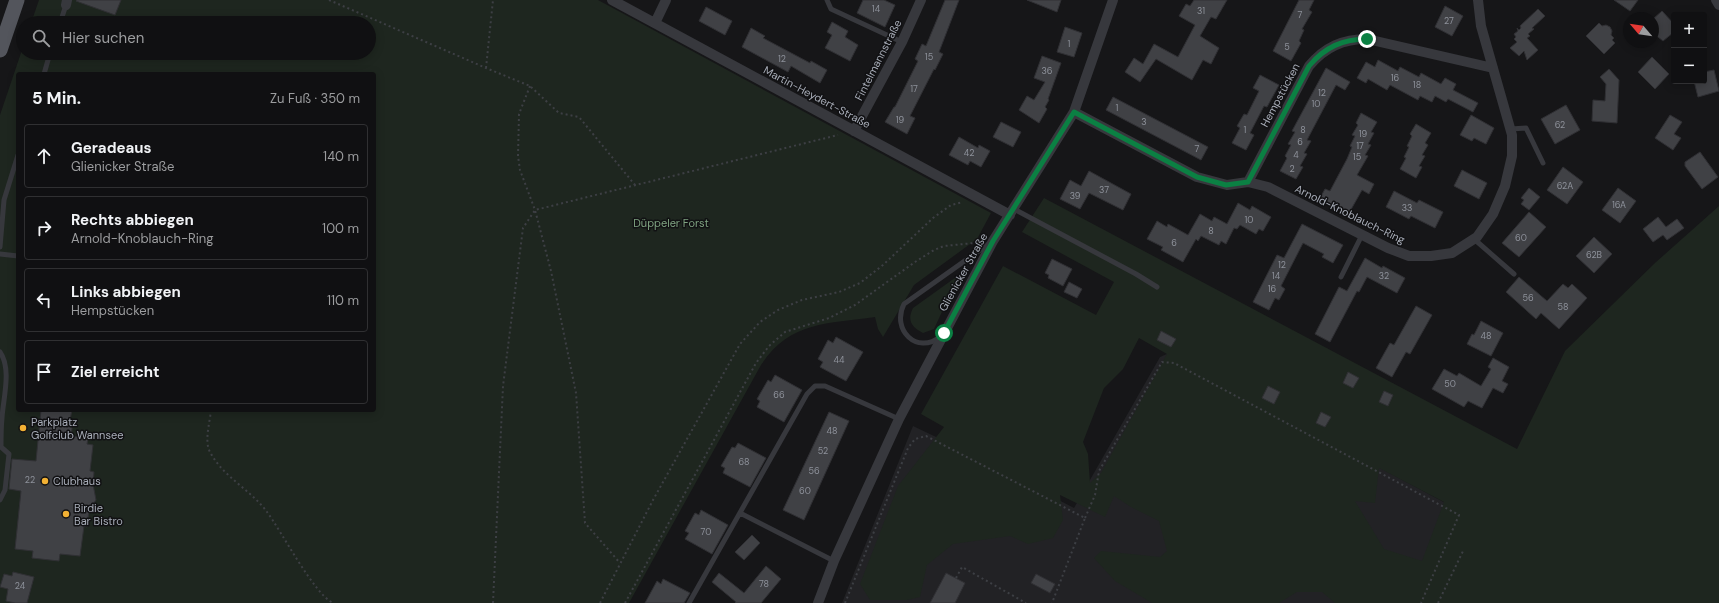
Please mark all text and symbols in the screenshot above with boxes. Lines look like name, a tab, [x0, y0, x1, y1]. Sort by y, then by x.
house number: 14	[872, 3, 881, 15]
house number: 31	[1197, 5, 1205, 17]
house number: 7	[1298, 9, 1303, 21]
north arrow	[1623, 12, 1659, 48]
map controls	[1671, 12, 1707, 84]
button: +	[1671, 12, 1707, 48]
house number: 27	[1444, 15, 1454, 27]
search box	[16, 16, 376, 60]
street label: Fintelmannstraße	[852, 17, 904, 103]
icon: search	[30, 27, 52, 49]
text: Hier suchen	[62, 28, 144, 48]
route end	[1358, 30, 1376, 48]
house number: 1	[1068, 38, 1071, 50]
house number: 5	[1284, 41, 1290, 53]
button: −	[1671, 48, 1707, 84]
house number: 15	[925, 51, 933, 63]
house number: 12	[778, 53, 786, 65]
street label: Hempstücken	[1257, 61, 1303, 129]
street label: Martin-Heydert-Straße	[761, 63, 873, 131]
house number: 36	[1042, 65, 1053, 77]
house number: 16	[1391, 72, 1400, 84]
house number: 18	[1413, 79, 1421, 91]
house number: 17	[910, 83, 918, 95]
text: 5 Min.	[32, 87, 81, 109]
house number: 12	[1318, 87, 1326, 99]
text: Zu Fuß · 350 m	[270, 90, 360, 107]
house number: 10	[1312, 98, 1320, 110]
house number: 1	[1116, 102, 1119, 114]
house number: 19	[896, 114, 905, 126]
house number: 3	[1141, 116, 1147, 128]
house number: 62	[1555, 119, 1565, 131]
house number: 1	[1244, 124, 1247, 136]
house number: 8	[1300, 124, 1306, 136]
house number: 19	[1359, 128, 1368, 140]
house number: 6	[1297, 136, 1303, 148]
text: Geradeaus	[71, 138, 152, 158]
house number: 17	[1356, 140, 1364, 152]
house number: 7	[1195, 143, 1200, 155]
icon: ahead	[33, 145, 55, 167]
house number: 42	[964, 147, 974, 159]
text: 140 m	[323, 148, 359, 165]
house number: 4	[1293, 149, 1299, 161]
house number: 15	[1353, 151, 1361, 163]
text: Glienicker Straße	[71, 158, 174, 175]
house number: 2	[1289, 163, 1295, 175]
house number: 62A	[1557, 180, 1573, 192]
street label: Arnold-Knoblauch-Ring	[1293, 181, 1407, 247]
house number: 37	[1099, 184, 1109, 196]
house number: 39	[1070, 190, 1081, 202]
house number: 16A	[1612, 199, 1626, 211]
house number: 33	[1402, 202, 1412, 214]
text: Rechts abbiegen	[71, 210, 194, 230]
house number: 10	[1245, 214, 1253, 226]
park label: Düppeler Forst	[633, 216, 709, 230]
icon: right	[33, 217, 55, 239]
text: 100 m	[322, 220, 359, 237]
house number: 8	[1208, 225, 1214, 237]
text: Arnold-Knoblauch-Ring	[71, 230, 214, 247]
street label: Glienicker Straße	[936, 230, 990, 314]
house number: 60	[1515, 232, 1527, 244]
house number: 6	[1171, 237, 1177, 249]
house number: 62B	[1586, 249, 1602, 261]
house number: 12	[1278, 259, 1286, 271]
house number: 14	[1272, 270, 1281, 282]
house number: 32	[1379, 270, 1389, 282]
text: Links abbiegen	[71, 282, 181, 302]
house number: 16	[1268, 283, 1277, 295]
icon: left	[33, 289, 55, 311]
text: 110 m	[327, 292, 359, 309]
house number: 56	[1522, 292, 1534, 304]
house number: 58	[1558, 301, 1568, 313]
text: Hempstücken	[71, 302, 154, 319]
route start	[935, 324, 953, 342]
house number: 48	[1481, 330, 1491, 342]
house number: 44	[834, 354, 845, 366]
icon: arrive	[33, 361, 55, 383]
text: Ziel erreicht	[71, 362, 160, 382]
house number: 50	[1444, 378, 1456, 390]
house number: 66	[773, 389, 785, 401]
place label: Parkplatz Golfclub Wannsee	[31, 415, 123, 442]
marker: Parkplatz Golfclub Wannsee	[18, 423, 28, 433]
house number: 48	[827, 425, 837, 437]
house number: 52	[818, 445, 828, 457]
house number: 68	[738, 456, 750, 468]
house number: 56	[808, 465, 820, 477]
house number: 22	[25, 474, 35, 486]
place label: Clubhaus	[53, 474, 101, 488]
marker: Clubhaus	[40, 476, 50, 486]
house number: 60	[799, 485, 811, 497]
place label: Birdie Bar Bistro	[74, 501, 123, 528]
marker: Birdie Bar Bistro	[61, 509, 71, 519]
house number: 70	[701, 526, 711, 538]
house number: 78	[759, 578, 769, 590]
house number: 24	[15, 580, 26, 592]

